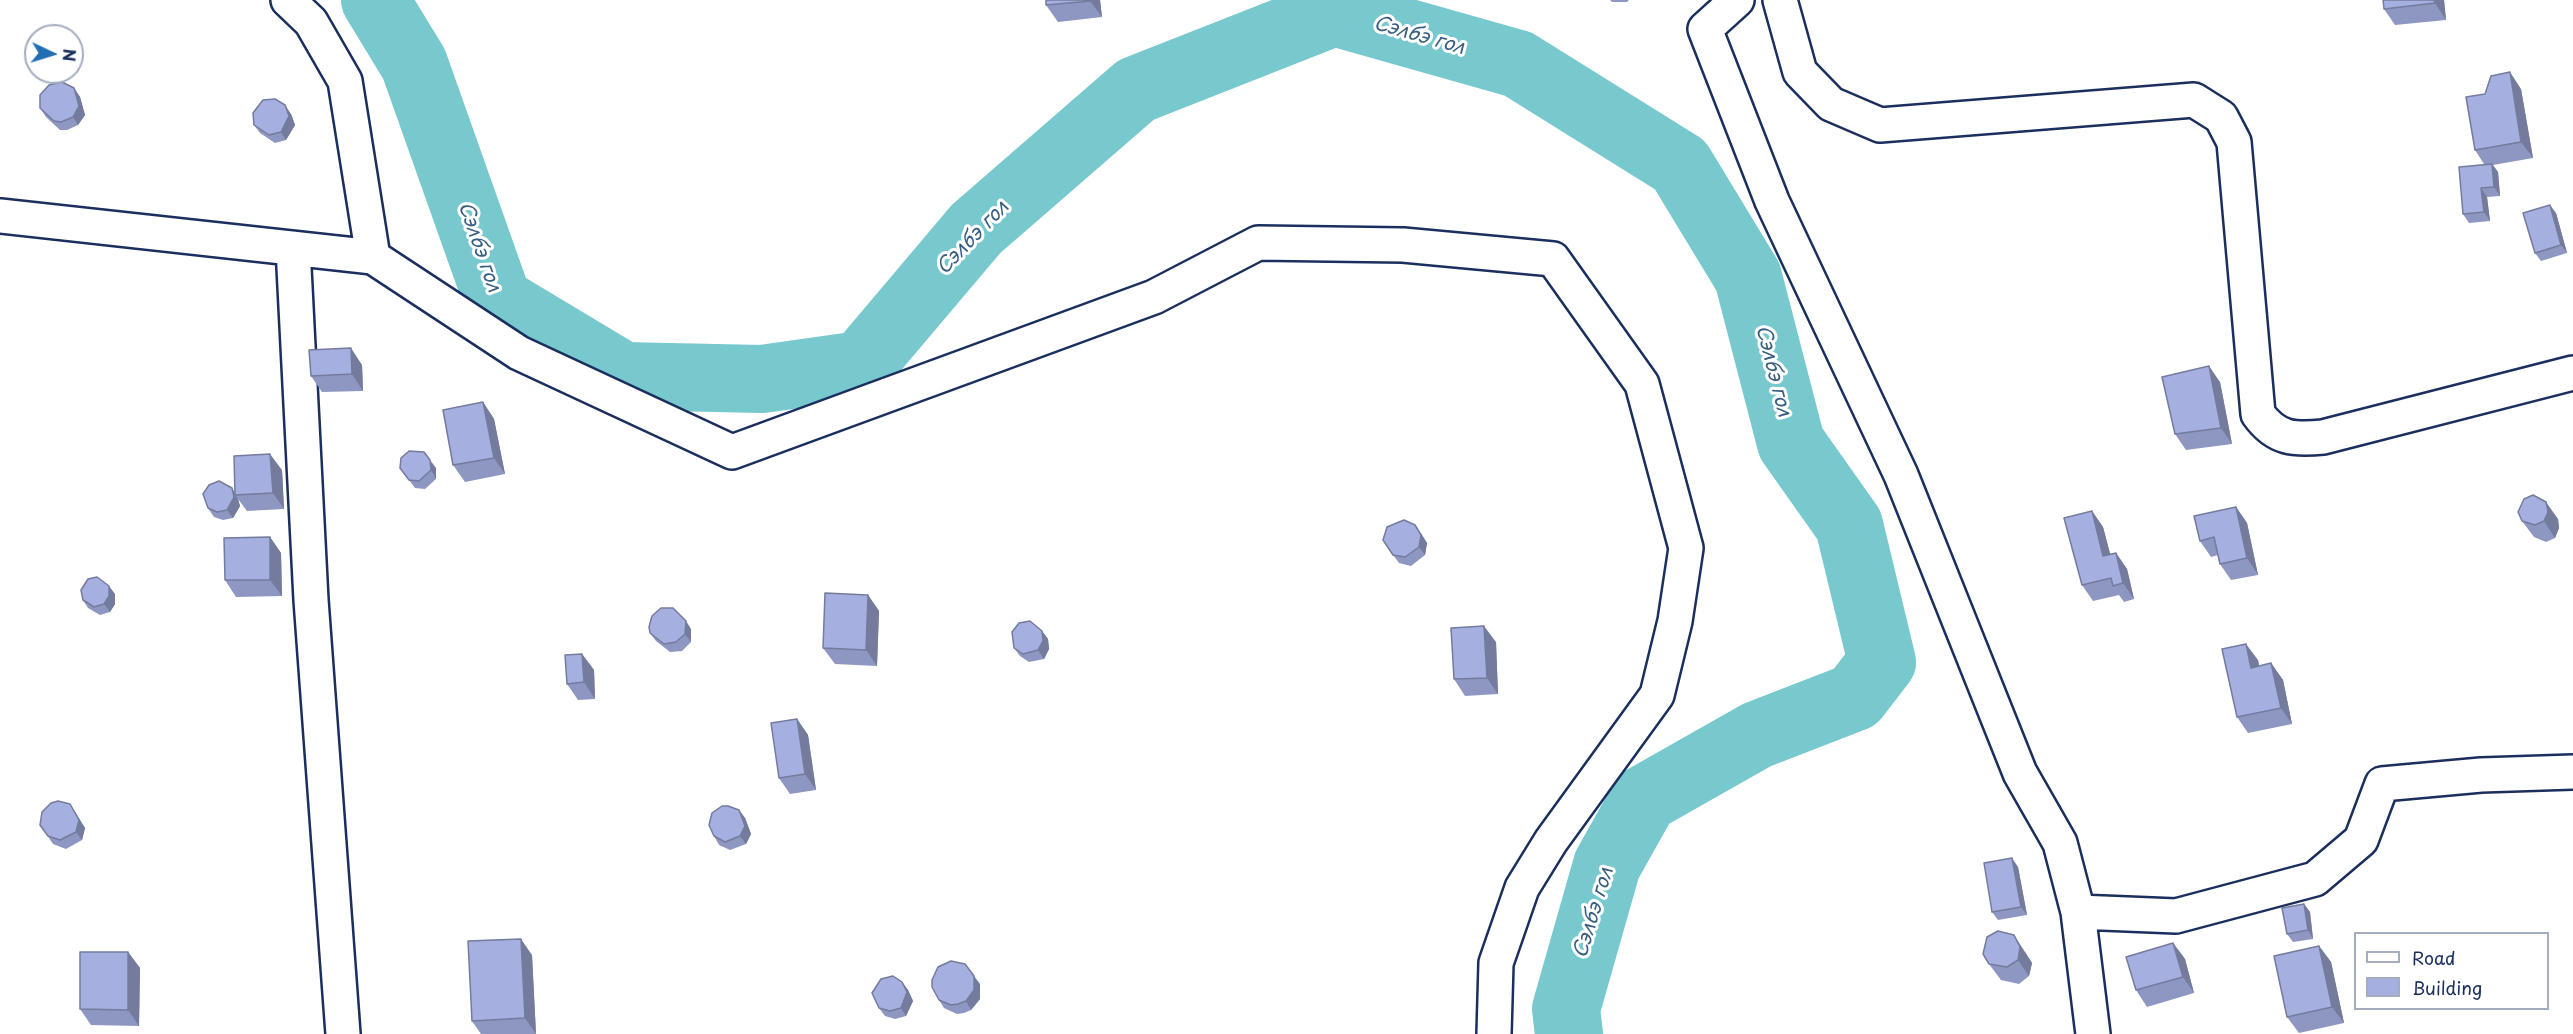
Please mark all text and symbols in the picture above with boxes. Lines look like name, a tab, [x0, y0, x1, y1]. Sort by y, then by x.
water label: Сэлбэ гол	[1371, 12, 1467, 60]
north arrow	[24, 24, 84, 84]
text: N	[58, 48, 82, 62]
water label: Сэлбэ гол	[932, 196, 1014, 280]
water label: Сэлбэ гол	[452, 199, 506, 295]
water label: Сэлбэ гол	[1750, 323, 1796, 419]
water label: Сэлбэ гол	[1569, 865, 1619, 961]
legend	[2354, 932, 2549, 1010]
text: Road	[2412, 944, 2456, 971]
text: Building	[2412, 974, 2482, 1001]

